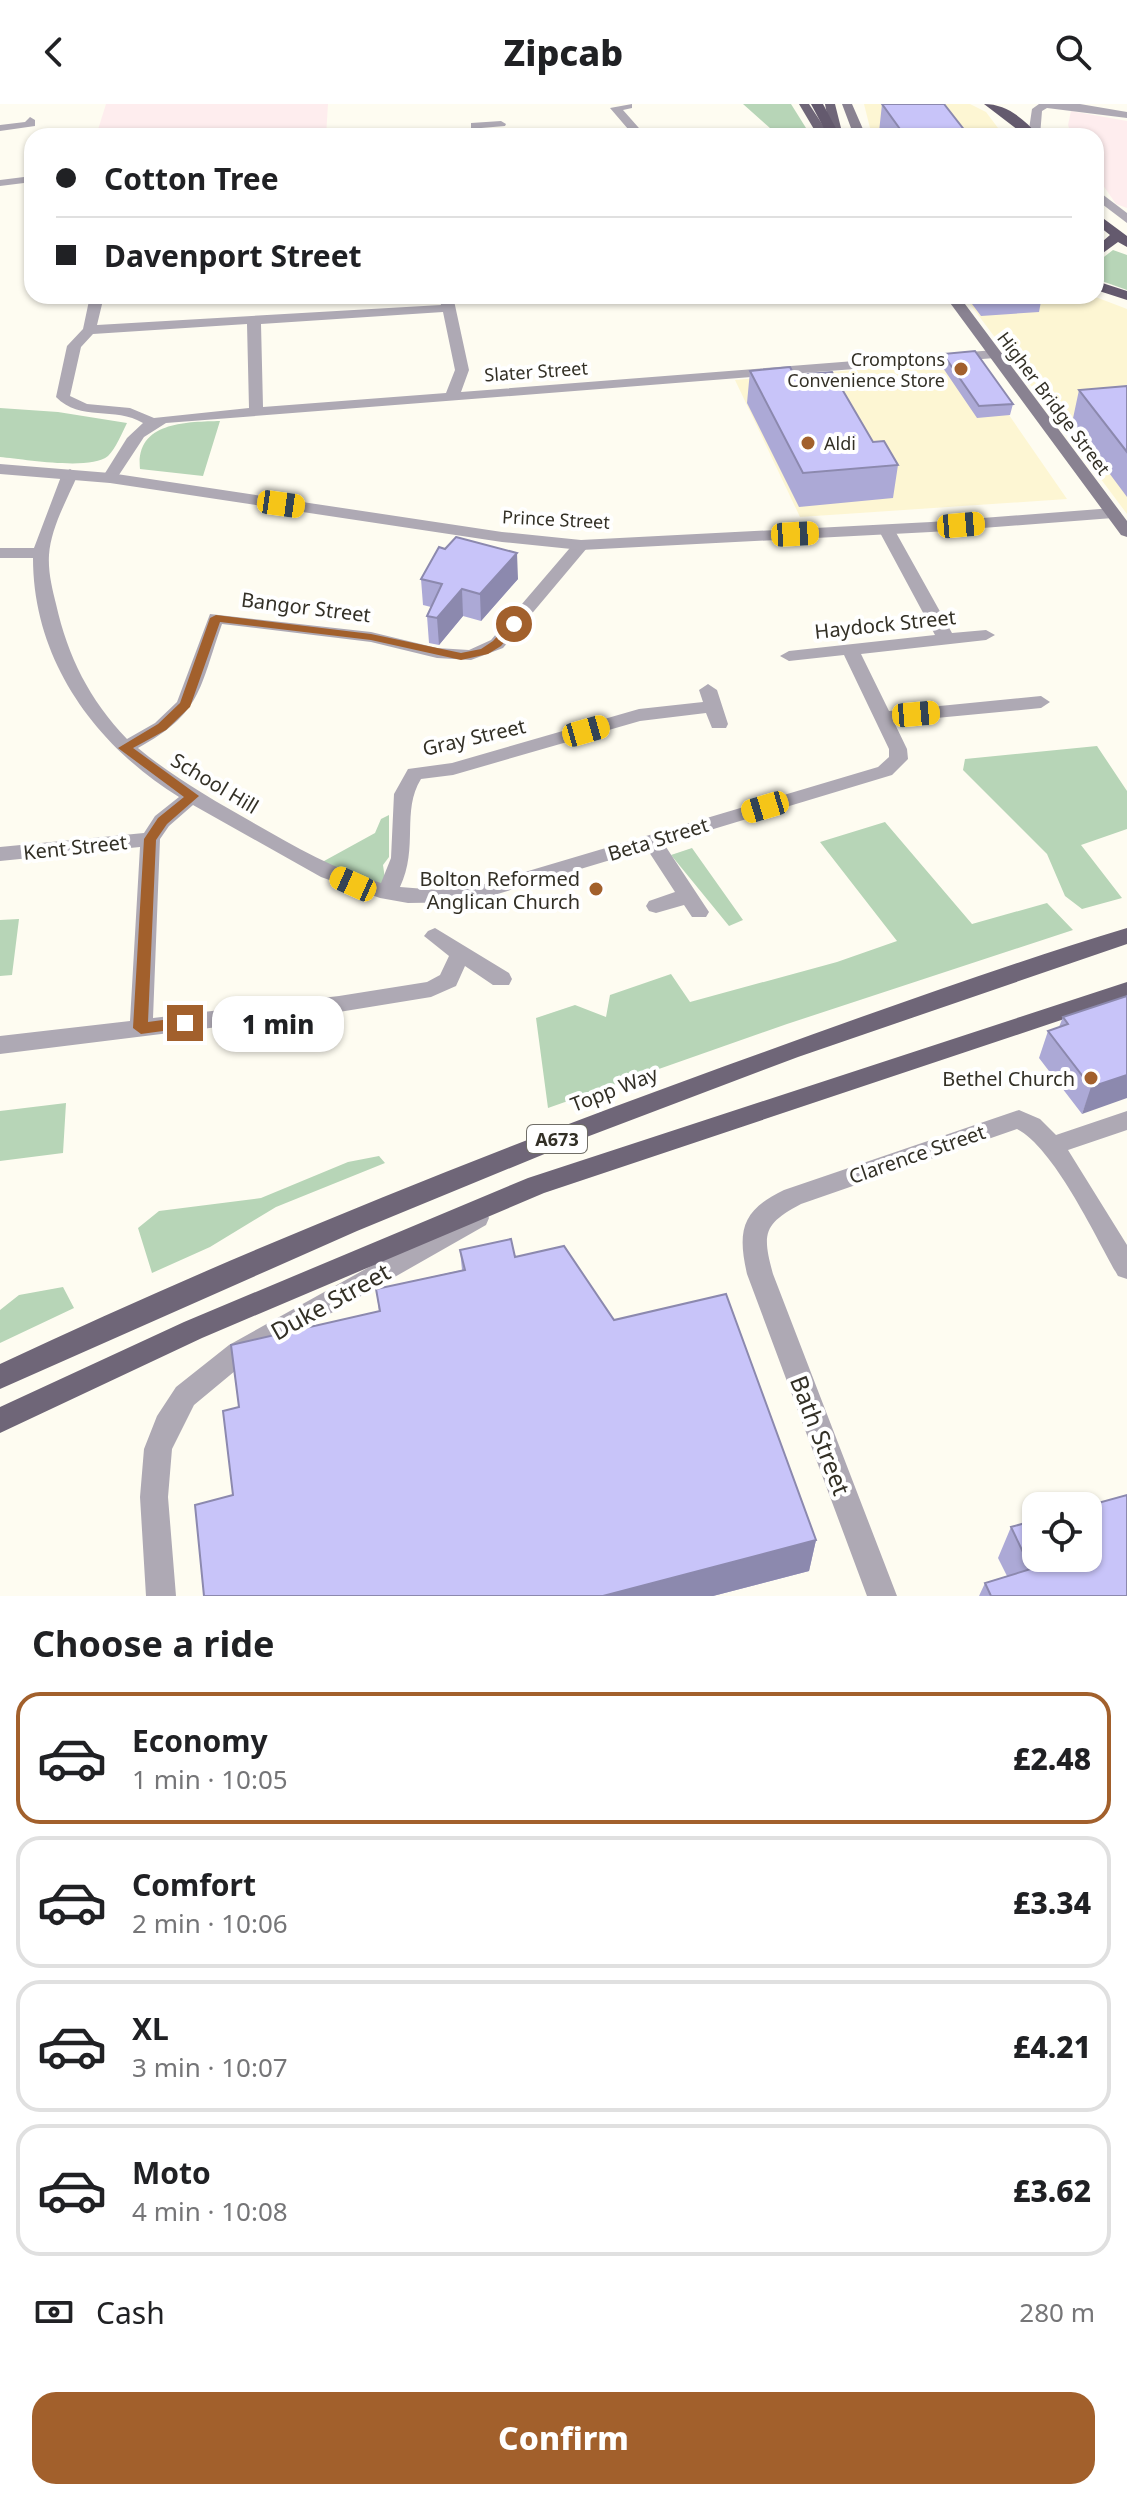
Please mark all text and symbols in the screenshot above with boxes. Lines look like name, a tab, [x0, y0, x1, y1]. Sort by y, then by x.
text: Zipcab	[504, 28, 623, 77]
icon: back	[32, 30, 76, 74]
icon: search	[1051, 30, 1095, 74]
text: Cotton Tree	[104, 158, 279, 199]
text: Davenport Street	[104, 235, 362, 276]
street label: Higher Bridge Street	[992, 327, 1116, 480]
place label: Cromptons Convenience Store	[787, 347, 945, 392]
street label: Slater Street	[483, 355, 589, 387]
marker: Cromptons Convenience Store	[952, 360, 970, 378]
place label: Aldi	[824, 431, 856, 455]
marker: Aldi	[799, 434, 817, 452]
car	[256, 489, 306, 519]
street label: Prince Street	[502, 504, 611, 534]
car	[936, 511, 986, 539]
car	[770, 521, 820, 547]
street label: Bangor Street	[240, 586, 372, 628]
street label: Haydock Street	[813, 603, 957, 645]
route start	[496, 606, 532, 642]
car	[891, 700, 941, 728]
street label: Gray Street	[420, 712, 528, 762]
car	[560, 713, 612, 749]
street label: School Hill	[166, 746, 264, 820]
car	[739, 789, 791, 825]
street label: Beta Street	[604, 811, 712, 867]
street label: Kent Street	[22, 828, 128, 866]
car	[326, 863, 380, 905]
place label: Bolton Reformed Anglican Church	[420, 865, 580, 915]
marker: Bolton Reformed Anglican Church	[587, 880, 605, 898]
callout: 1 min	[213, 995, 345, 1051]
route end	[167, 1005, 203, 1041]
text: 1 min	[242, 1006, 314, 1042]
street label: Topp Way	[567, 1060, 662, 1118]
place label: Bethel Church	[942, 1065, 1075, 1092]
marker: Bethel Church	[1082, 1069, 1100, 1087]
street label: Clarence Street	[845, 1118, 989, 1190]
road number: A673	[527, 1125, 587, 1153]
street label: Duke Street	[264, 1254, 396, 1347]
street label: Bath Street	[783, 1370, 859, 1500]
map controls	[1022, 1492, 1102, 1572]
button: locate	[1022, 1492, 1102, 1572]
text: Choose a ride	[32, 1619, 274, 1668]
text: Economy	[132, 1720, 268, 1761]
icon: car	[36, 1722, 108, 1794]
text: £2.48	[1013, 1738, 1091, 1779]
text: 1 min · 10:05	[132, 1761, 288, 1797]
text: Comfort	[132, 1864, 256, 1905]
icon: car	[36, 1866, 108, 1938]
text: £3.34	[1013, 1882, 1091, 1923]
text: 2 min · 10:06	[132, 1905, 288, 1941]
text: XL	[132, 2008, 169, 2049]
icon: car	[36, 2010, 108, 2082]
text: £4.21	[1013, 2026, 1091, 2067]
text: 3 min · 10:07	[132, 2049, 288, 2085]
text: Moto	[132, 2152, 211, 2193]
icon: car	[36, 2154, 108, 2226]
text: £3.62	[1013, 2170, 1091, 2211]
text: 4 min · 10:08	[132, 2193, 288, 2229]
icon: cash	[32, 2290, 76, 2334]
text: Cash	[96, 2292, 165, 2333]
text: 280 m	[1019, 2294, 1095, 2330]
button: Confirm	[32, 2392, 1095, 2484]

